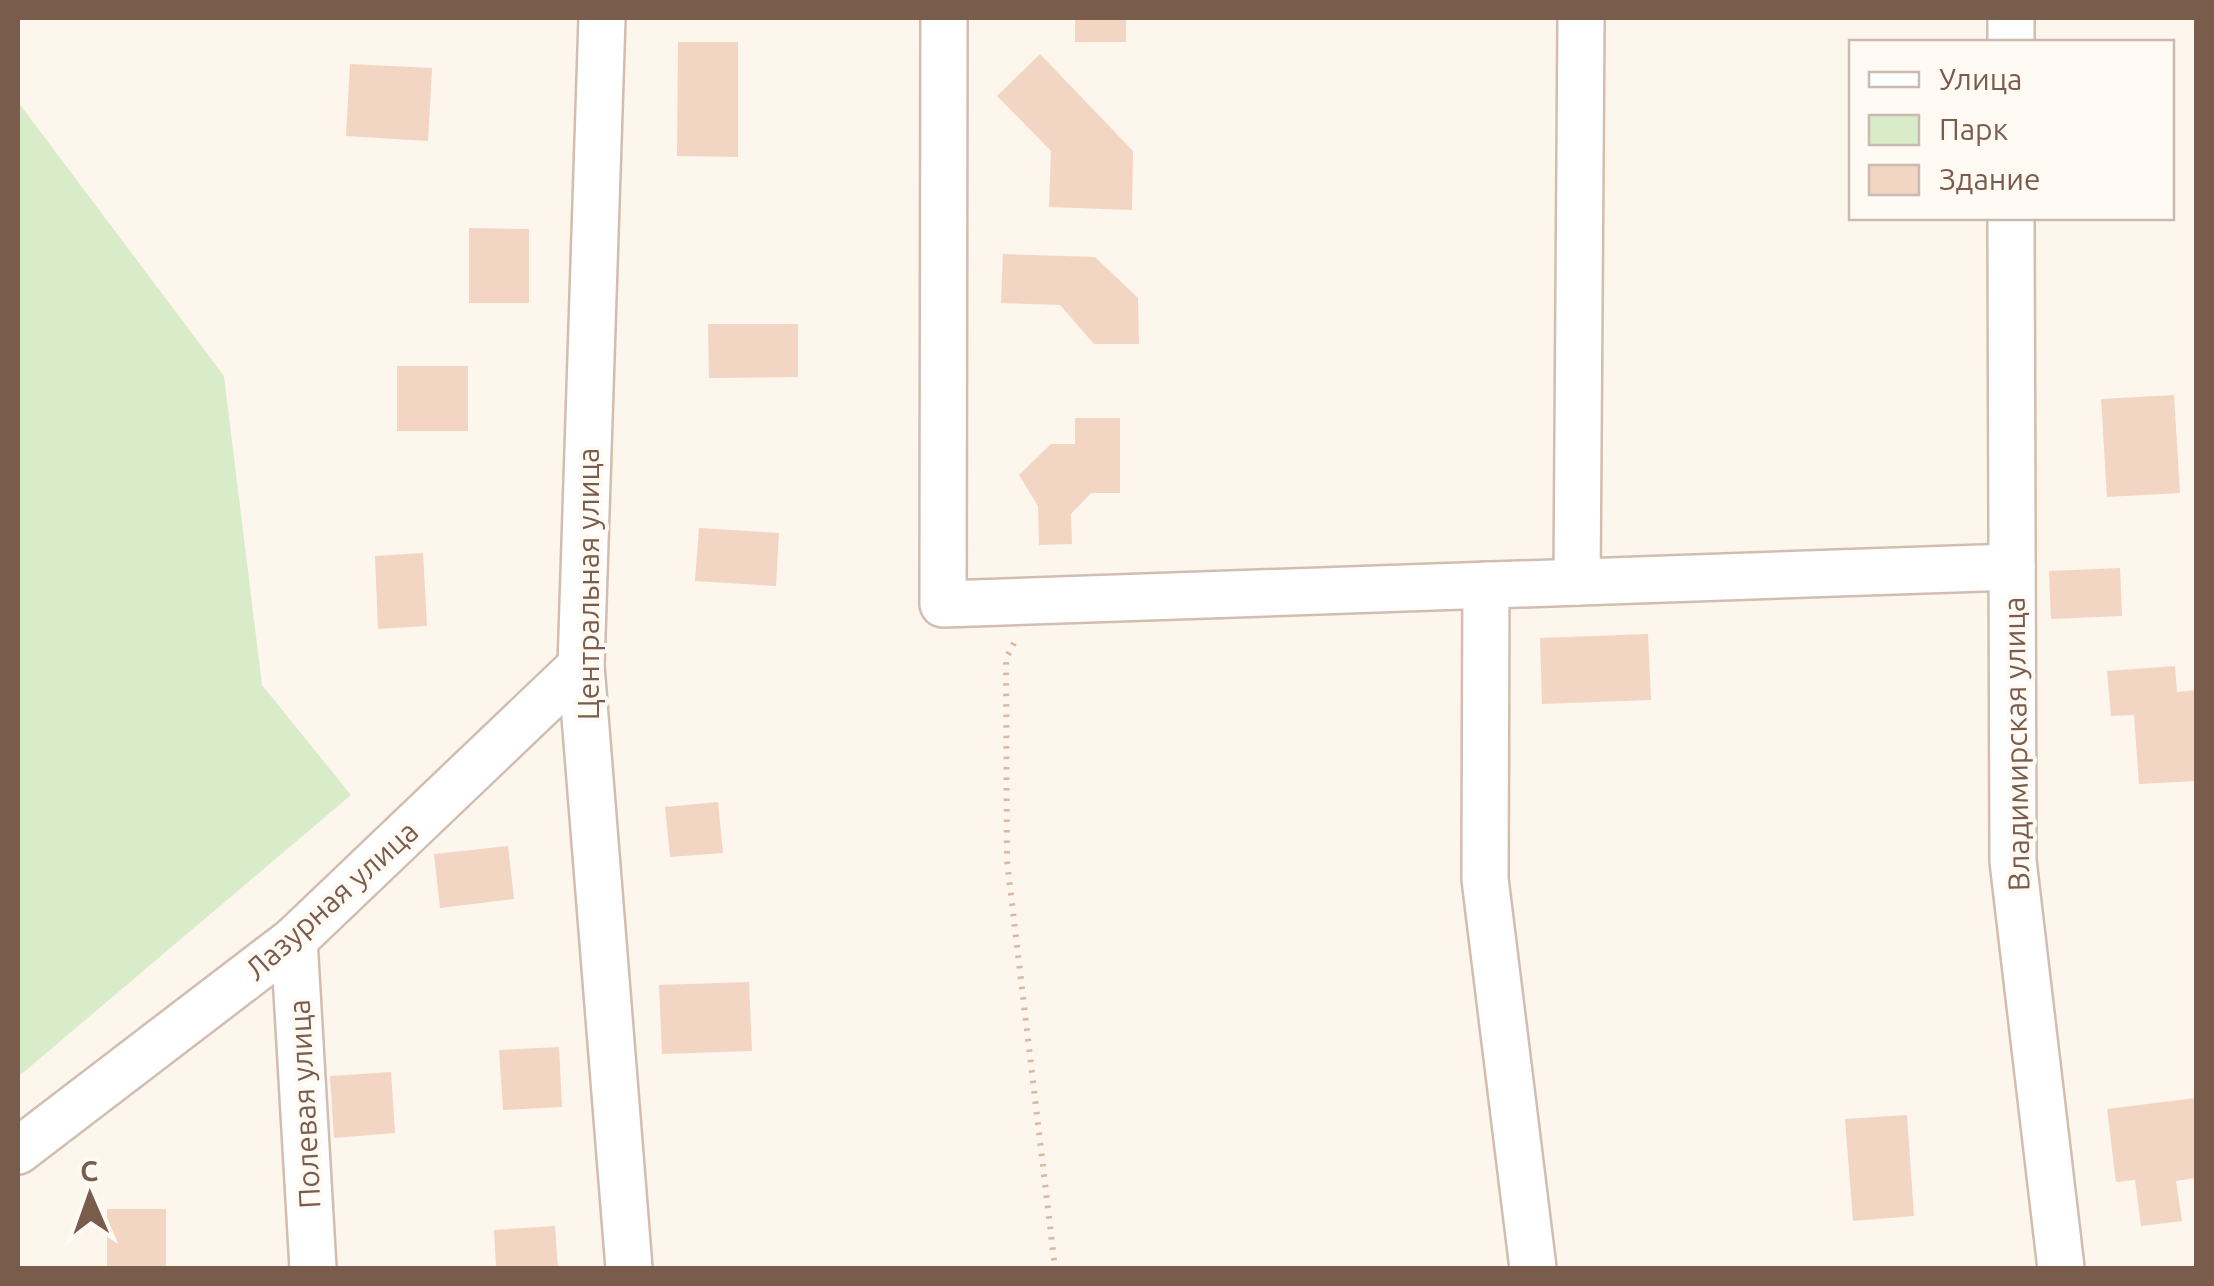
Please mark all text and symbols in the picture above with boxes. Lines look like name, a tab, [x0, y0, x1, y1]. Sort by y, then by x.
legend	[1849, 40, 2174, 220]
text: Улица	[1939, 62, 2023, 96]
text: Парк	[1939, 112, 2008, 146]
text: Здание	[1939, 162, 2041, 196]
street label: Центральная улица	[571, 448, 605, 720]
street label: Владимирская улица	[1996, 597, 2036, 891]
street label: Лазурная улица	[238, 814, 424, 986]
street label: Полевая улица	[282, 999, 326, 1209]
north arrow	[40, 1146, 140, 1246]
text: С	[80, 1155, 99, 1186]

